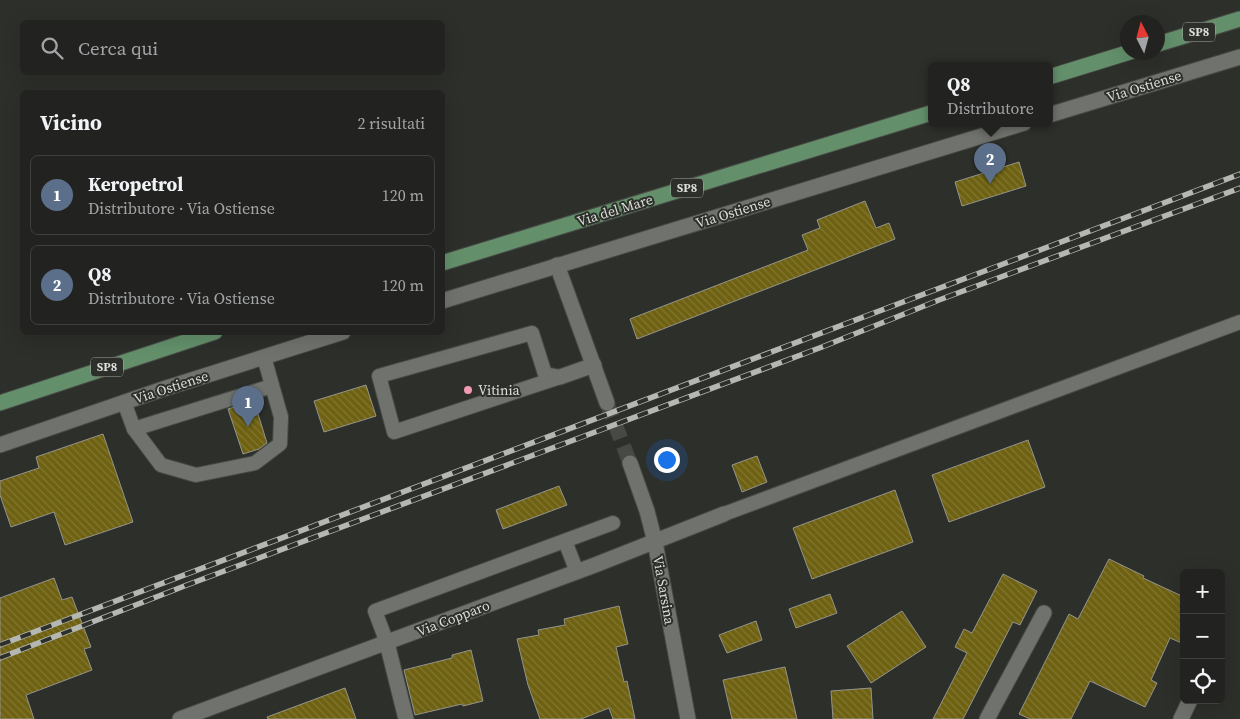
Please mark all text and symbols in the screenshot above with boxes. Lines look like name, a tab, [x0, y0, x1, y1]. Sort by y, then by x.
north arrow	[1120, 15, 1165, 60]
search box	[20, 20, 445, 75]
road number: SP8	[1183, 22, 1215, 42]
icon: search	[38, 34, 66, 62]
text: Cerca qui	[78, 35, 158, 61]
popup	[928, 62, 1053, 127]
street label: Via Ostiense	[1104, 65, 1184, 107]
text: Q8	[947, 71, 971, 97]
text: Distributore	[947, 97, 1034, 119]
text: Vicino	[40, 108, 102, 137]
text: 2 risultati	[357, 112, 425, 134]
pin: 2	[974, 143, 1006, 184]
text: Keropetrol	[88, 171, 183, 197]
road number: SP8	[671, 178, 703, 198]
text: 1	[53, 184, 61, 206]
text: 120 m	[382, 184, 424, 206]
street label: Via del Mare	[575, 189, 655, 231]
street label: Via Ostiense	[693, 191, 773, 233]
text: Distributore · Via Ostiense	[88, 197, 275, 219]
text: Q8	[88, 261, 112, 287]
text: 2	[53, 274, 61, 296]
text: 120 m	[382, 274, 424, 296]
text: Distributore · Via Ostiense	[88, 287, 275, 309]
road number: SP8	[91, 358, 123, 377]
street label: Via Ostiense	[131, 366, 211, 408]
place label: Vitinia	[478, 380, 521, 400]
marker: Vitinia	[462, 384, 474, 396]
pin: 1	[232, 386, 264, 427]
your location	[654, 447, 680, 473]
street label: Via Sarsina	[648, 554, 680, 627]
map controls	[1180, 569, 1225, 704]
button: +	[1180, 569, 1225, 614]
street label: Via Copparo	[414, 595, 493, 641]
button: −	[1180, 614, 1225, 659]
button: locate	[1180, 659, 1225, 704]

